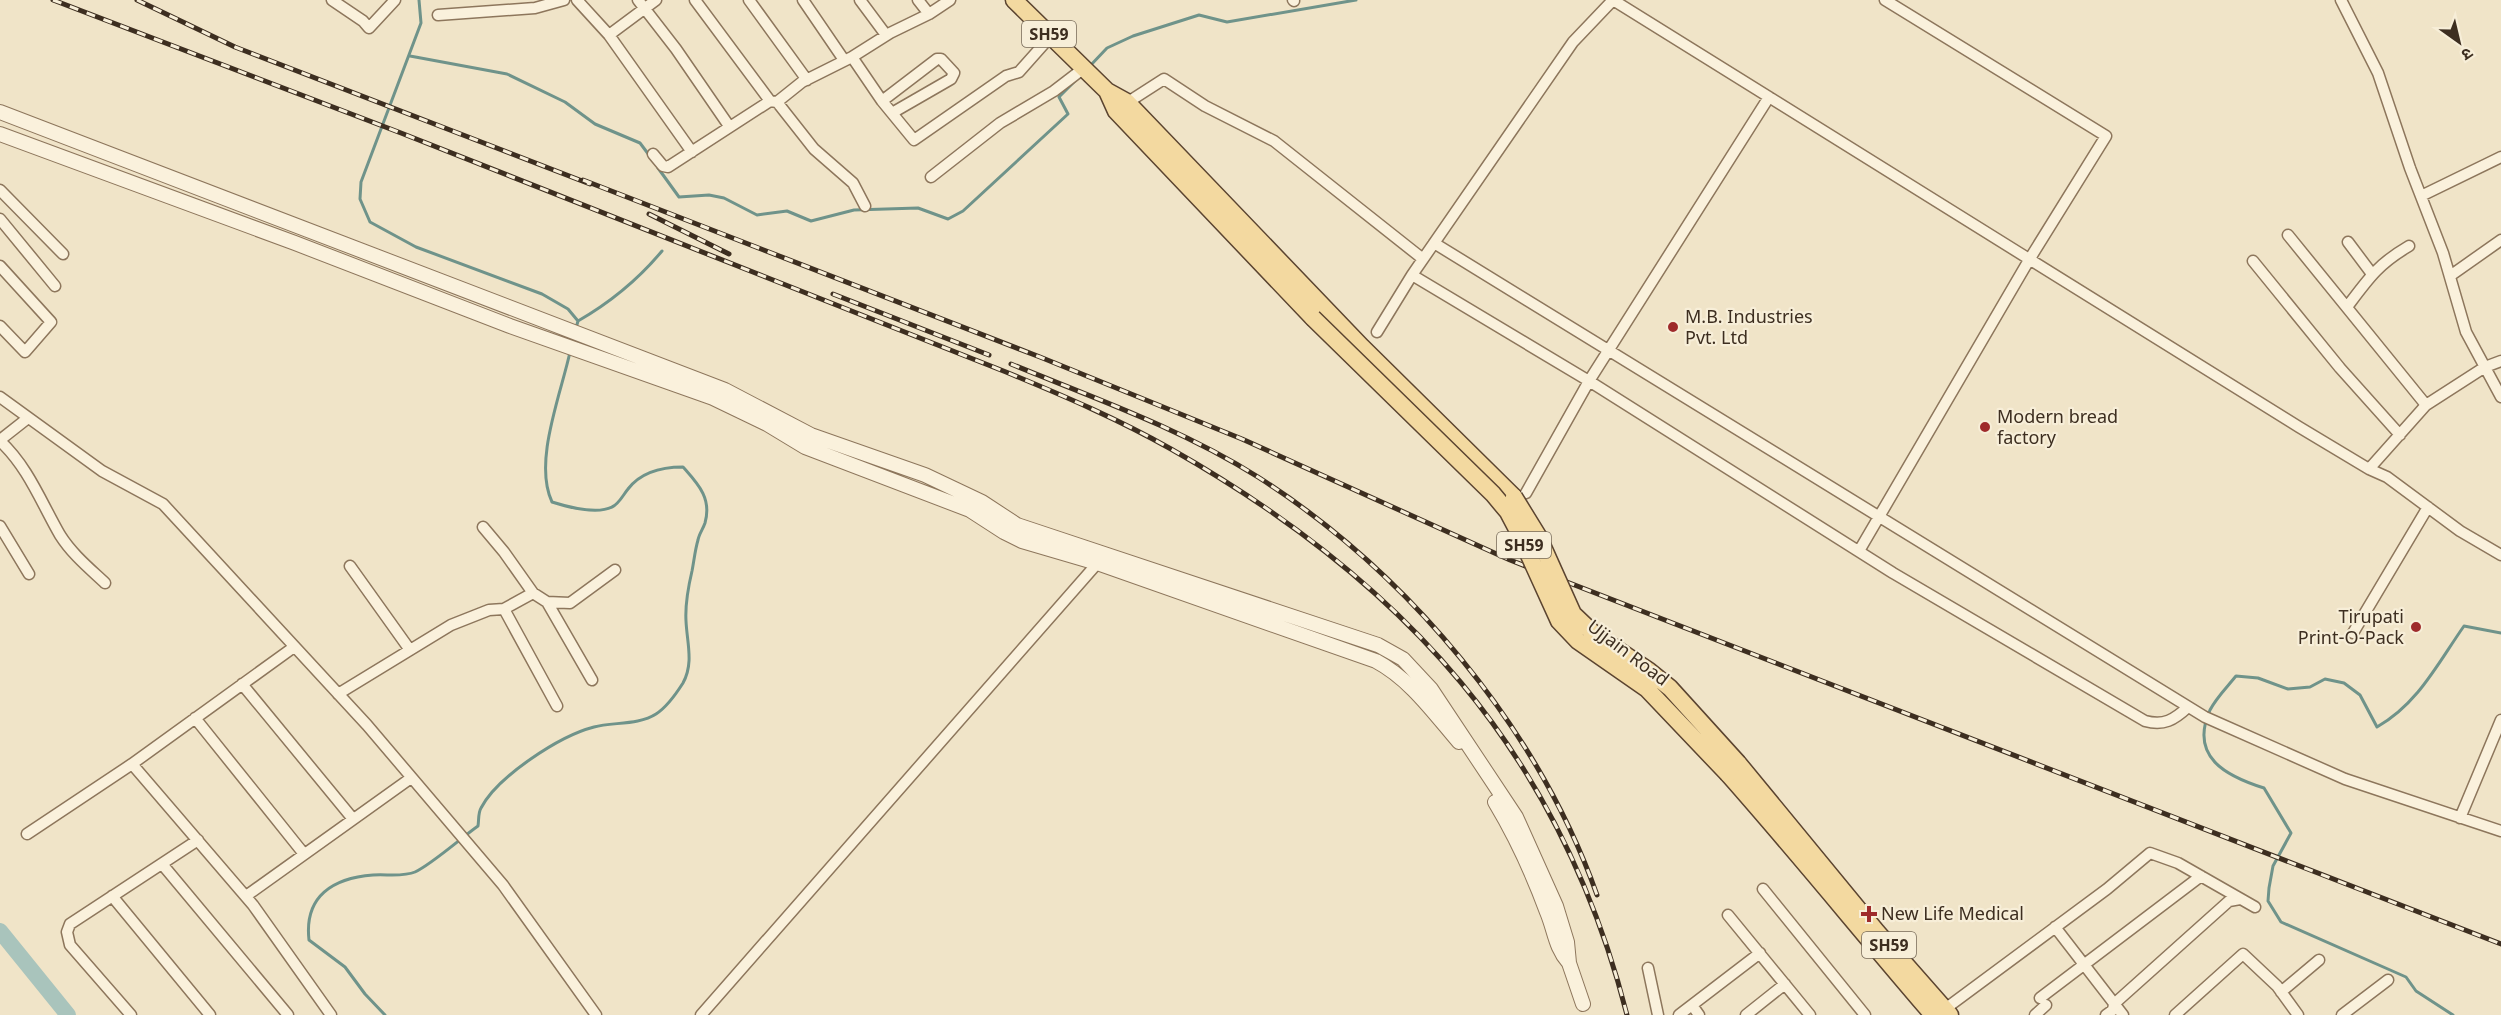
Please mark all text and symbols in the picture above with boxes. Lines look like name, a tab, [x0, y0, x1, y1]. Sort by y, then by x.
north arrow	[2429, 12, 2489, 72]
road number: SH59	[1022, 21, 1076, 47]
text: उ	[2456, 41, 2476, 64]
place label: M.B. Industries Pvt. Ltd	[1685, 307, 1813, 351]
marker: M.B. Industries Pvt. Ltd	[1666, 320, 1680, 334]
place label: Modern bread factory	[1997, 407, 2118, 451]
marker: Modern bread factory	[1978, 420, 1992, 434]
road number: SH59	[1497, 532, 1551, 558]
place label: Tirupati Print-O-Pack	[2298, 607, 2404, 651]
street label: Ujjain Road	[1582, 616, 1672, 692]
marker: Tirupati Print-O-Pack	[2409, 620, 2423, 634]
place label: New Life Medical	[1881, 904, 2024, 927]
marker: New Life Medical	[1862, 907, 1876, 921]
road number: SH59	[1862, 932, 1916, 958]

